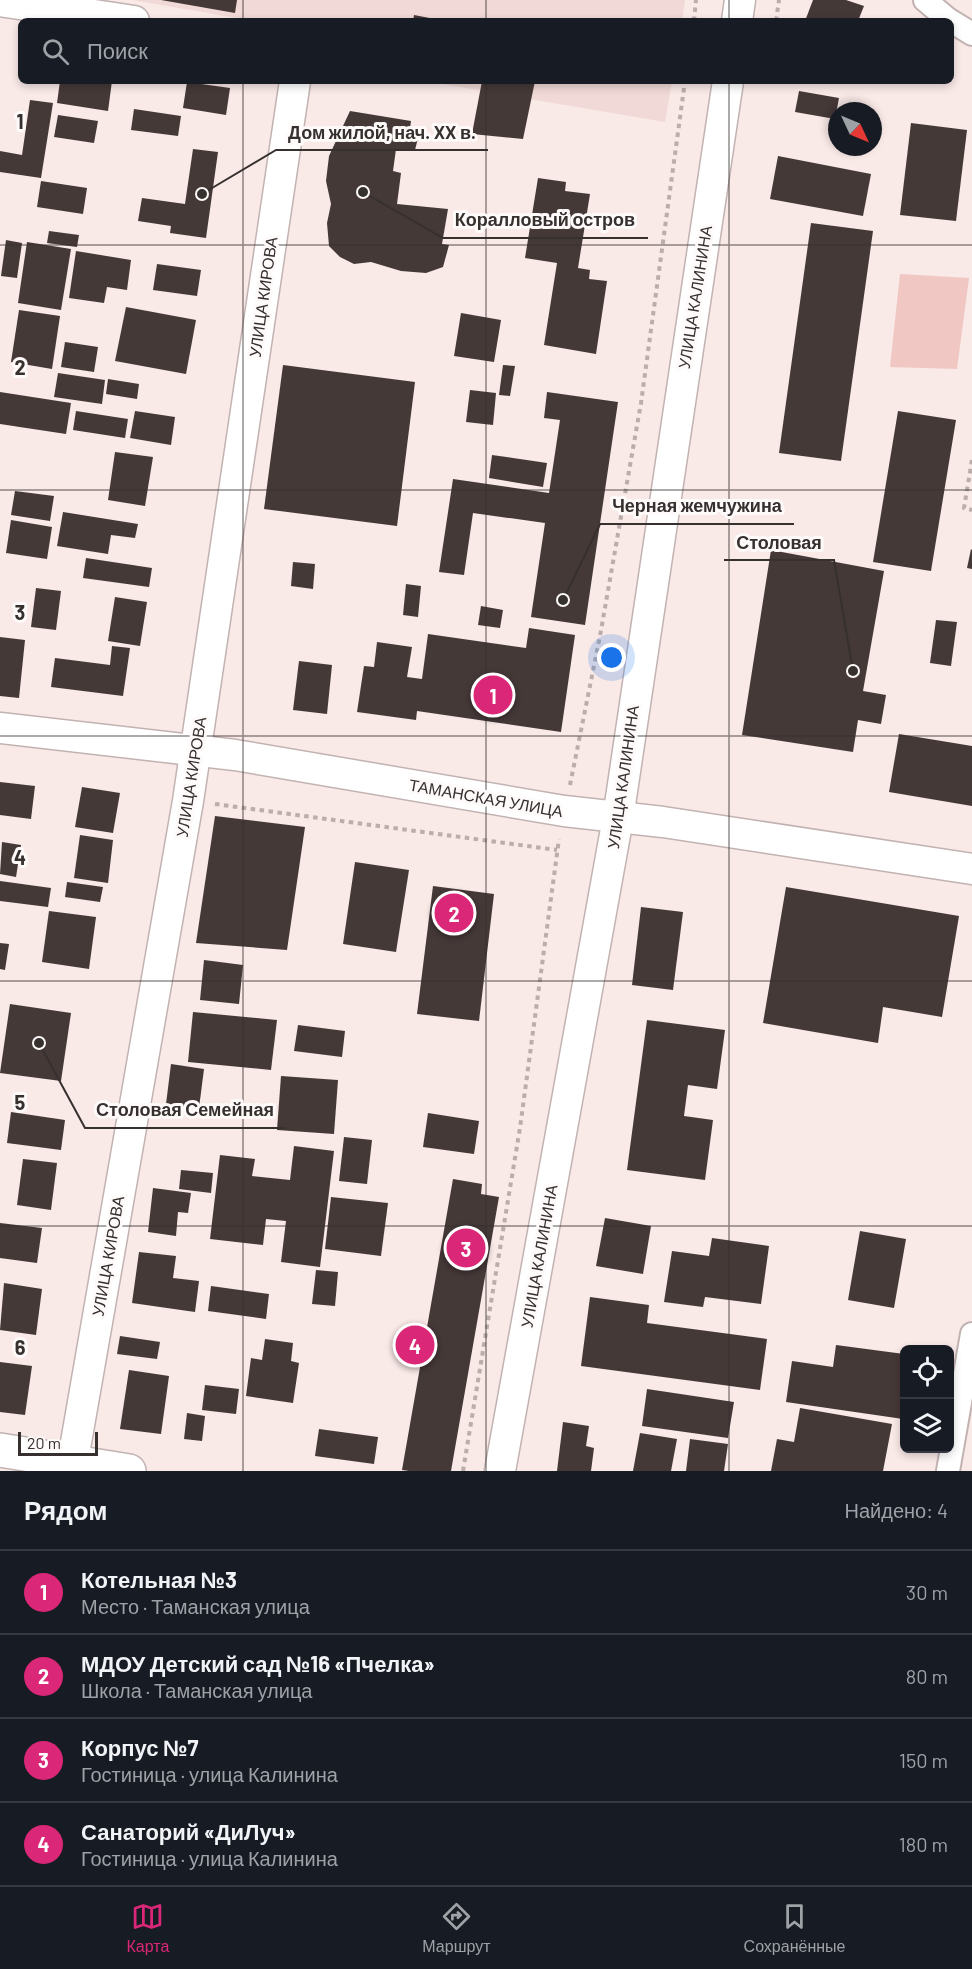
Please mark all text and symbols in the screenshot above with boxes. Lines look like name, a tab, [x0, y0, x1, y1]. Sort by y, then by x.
search box	[18, 18, 954, 84]
icon: search	[39, 35, 72, 68]
text: Поиск	[87, 37, 148, 63]
north arrow	[828, 102, 882, 156]
text: 1	[16, 109, 24, 133]
callout: Дом жилой, нач. XX в.	[276, 114, 488, 150]
text: Дом жилой, нач. XX в.	[288, 121, 476, 143]
callout: Коралловый остров	[443, 202, 648, 238]
text: Коралловый остров	[455, 208, 635, 230]
street label: УЛИЦА КАЛИНИНА	[674, 224, 715, 370]
street label: УЛИЦА КИРОВА	[245, 235, 280, 359]
text: 2	[14, 355, 26, 379]
callout: Черная жемчужина	[600, 488, 794, 524]
text: Черная жемчужина	[612, 494, 783, 516]
callout: Столовая	[724, 524, 834, 560]
text: Столовая	[736, 531, 822, 553]
text: 3	[15, 600, 25, 624]
your location	[597, 643, 626, 672]
pin: 1	[474, 672, 512, 718]
street label: УЛИЦА КАЛИНИНА	[603, 704, 642, 850]
street label: УЛИЦА КИРОВА	[172, 715, 209, 839]
street label: ТАМАНСКАЯ УЛИЦА	[408, 775, 565, 820]
text: 4	[14, 845, 26, 869]
pin: 2	[434, 890, 474, 936]
text: 5	[15, 1090, 26, 1114]
callout: Столовая Семейная	[85, 1092, 286, 1128]
text: Столовая Семейная	[96, 1098, 274, 1120]
street label: УЛИЦА КАЛИНИНА	[517, 1183, 561, 1329]
street label: УЛИЦА КИРОВА	[88, 1194, 127, 1318]
pin: 3	[446, 1226, 486, 1270]
pin: 4	[396, 1322, 434, 1368]
text: 6	[15, 1335, 26, 1359]
map controls	[900, 1345, 954, 1453]
button: locate	[900, 1345, 954, 1399]
button: layers	[900, 1399, 954, 1453]
scale bar	[18, 1429, 98, 1456]
text: 20 m	[27, 1433, 61, 1452]
text: Рядом	[24, 1494, 107, 1525]
text: Найдено: 4	[845, 1498, 948, 1522]
text: Котельная №3	[81, 1566, 237, 1592]
text: 1	[40, 1580, 47, 1604]
text: 30 m	[906, 1580, 948, 1604]
text: Место · Таманская улица	[81, 1594, 310, 1618]
text: МДОУ Детский сад №16 «Пчелка»	[81, 1650, 435, 1676]
text: 2	[38, 1664, 49, 1688]
text: 80 m	[906, 1664, 948, 1688]
text: Школа · Таманская улица	[81, 1678, 312, 1702]
text: Корпус №7	[81, 1734, 198, 1760]
text: 3	[38, 1748, 49, 1772]
text: 150 m	[899, 1748, 948, 1772]
text: Гостиница · улица Калинина	[81, 1762, 338, 1786]
text: Санаторий «ДиЛуч»	[81, 1818, 296, 1844]
text: 4	[37, 1832, 50, 1856]
text: 180 m	[899, 1832, 948, 1856]
text: Гостиница · улица Калинина	[81, 1846, 338, 1870]
tab: Карта	[127, 1900, 169, 1956]
tab: Маршрут	[422, 1900, 491, 1956]
tab: Сохранённые	[744, 1900, 845, 1956]

